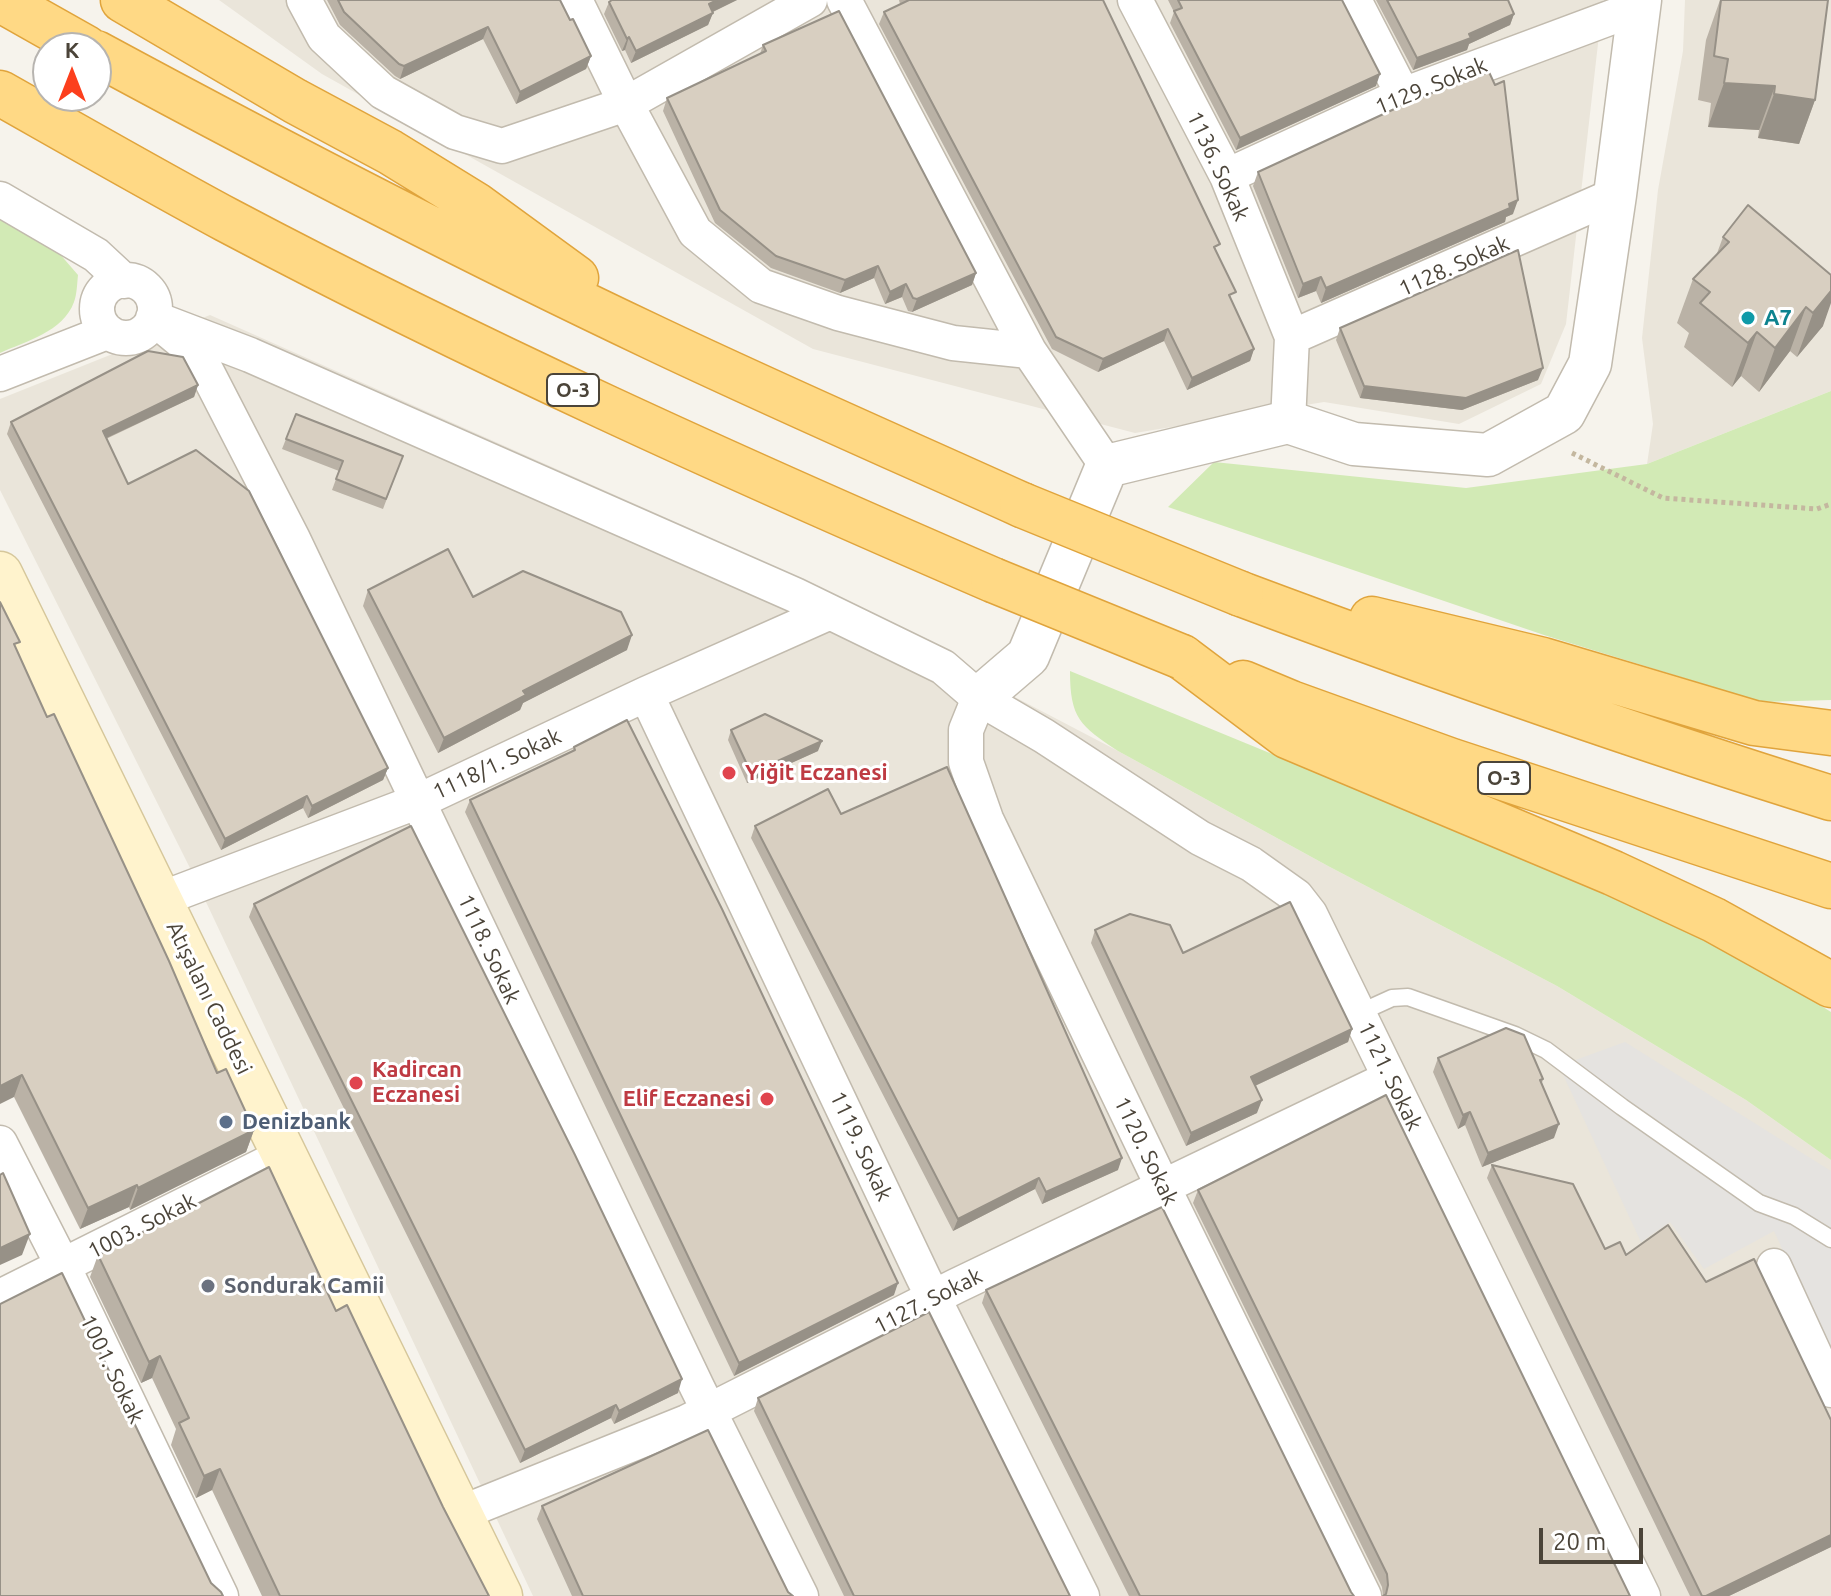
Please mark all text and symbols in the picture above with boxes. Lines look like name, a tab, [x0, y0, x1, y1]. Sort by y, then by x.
north arrow	[32, 32, 112, 112]
text: K	[65, 37, 79, 62]
street label: 1129. Sokak	[1371, 52, 1491, 120]
street label: 1136. Sokak	[1181, 107, 1255, 225]
street label: 1128. Sokak	[1395, 230, 1513, 302]
place label: A7	[1764, 305, 1792, 331]
marker: A7	[1739, 309, 1757, 327]
road number: O-3	[547, 374, 599, 406]
street label: 1118/1. Sokak	[429, 723, 565, 805]
place label: Yiğit Eczanesi	[745, 760, 888, 786]
road number: O-3	[1478, 762, 1530, 794]
marker: Yiğit Eczanesi	[720, 764, 738, 782]
street label: 1118. Sokak	[452, 890, 526, 1008]
street label: Atışalanı Caddesi	[161, 917, 257, 1079]
street label: 1121. Sokak	[1352, 1017, 1428, 1135]
place label: Kadircan Eczanesi	[372, 1057, 462, 1108]
marker: Kadircan Eczanesi	[347, 1074, 365, 1092]
place label: Elif Eczanesi	[623, 1086, 751, 1112]
street label: 1119. Sokak	[824, 1087, 898, 1205]
marker: Elif Eczanesi	[758, 1090, 776, 1108]
street label: 1120. Sokak	[1108, 1092, 1184, 1210]
place label: Denizbank	[242, 1109, 351, 1135]
marker: Denizbank	[217, 1113, 235, 1131]
street label: 1003. Sokak	[83, 1187, 201, 1265]
street label: 1127. Sokak	[869, 1262, 987, 1340]
place label: Sondurak Camii	[224, 1273, 384, 1299]
marker: Sondurak Camii	[199, 1277, 217, 1295]
street label: 1001. Sokak	[74, 1310, 150, 1428]
scale bar	[1543, 1512, 1647, 1562]
text: 20 m	[1553, 1528, 1606, 1555]

